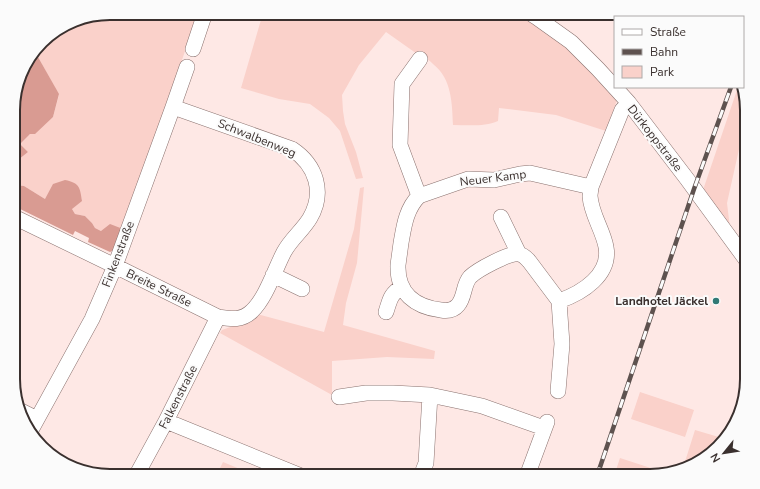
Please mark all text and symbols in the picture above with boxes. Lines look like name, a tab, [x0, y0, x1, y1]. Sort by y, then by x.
legend	[614, 16, 744, 88]
text: Straße	[650, 24, 686, 40]
text: Bahn	[650, 44, 678, 60]
text: Park	[650, 64, 675, 80]
street label: Dürkoppstraße	[624, 101, 686, 175]
street label: Schwalbenweg	[215, 115, 299, 161]
street label: Neuer Kamp	[459, 166, 527, 190]
street label: Finkenstraße	[98, 219, 138, 289]
street label: Breite Straße	[124, 265, 194, 311]
place label: Landhotel Jäckel	[615, 293, 708, 309]
marker: Landhotel Jäckel	[711, 296, 721, 306]
street label: Falkenstraße	[155, 362, 201, 432]
north arrow	[704, 433, 744, 473]
text: N	[707, 450, 724, 465]

